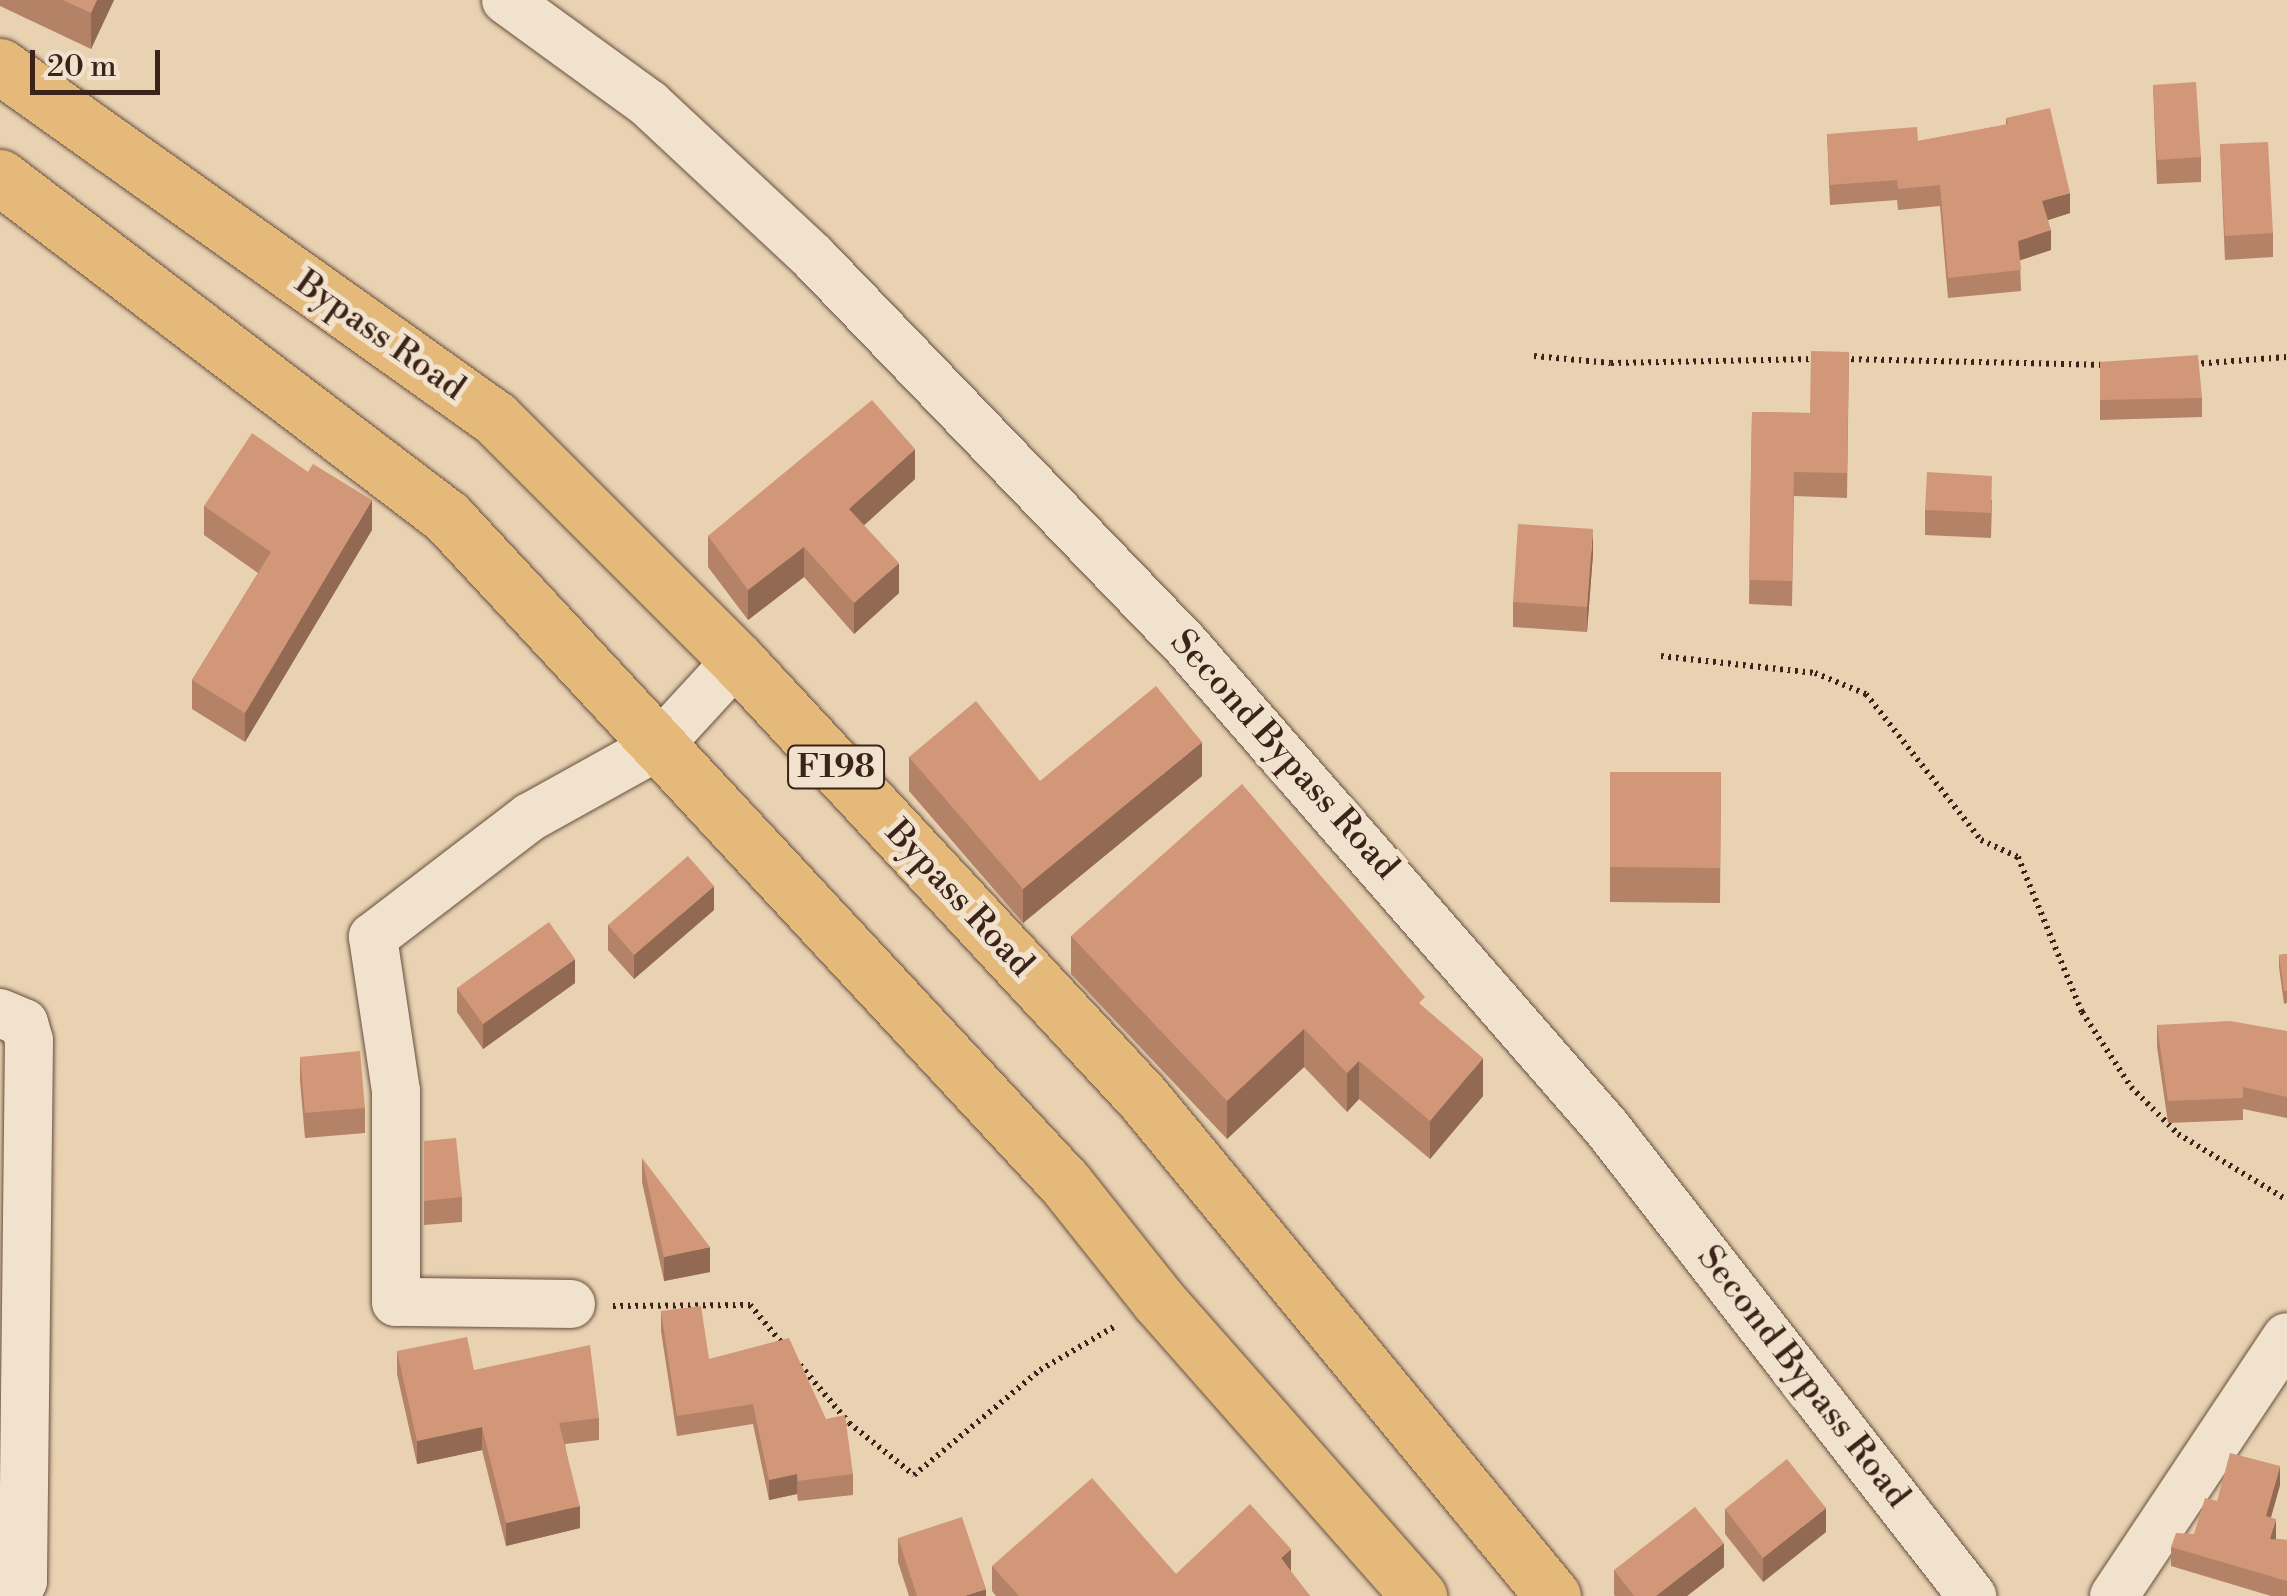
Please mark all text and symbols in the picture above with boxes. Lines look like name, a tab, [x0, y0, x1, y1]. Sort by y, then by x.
scale bar	[35, 30, 165, 92]
text: 20 m	[47, 48, 116, 86]
street label: Bypass Road	[287, 262, 473, 410]
street label: Second Bypass Road	[1161, 622, 1407, 888]
road number: F198	[786, 740, 886, 794]
street label: Bypass Road	[876, 812, 1042, 986]
street label: Second Bypass Road	[1688, 1238, 1918, 1516]

